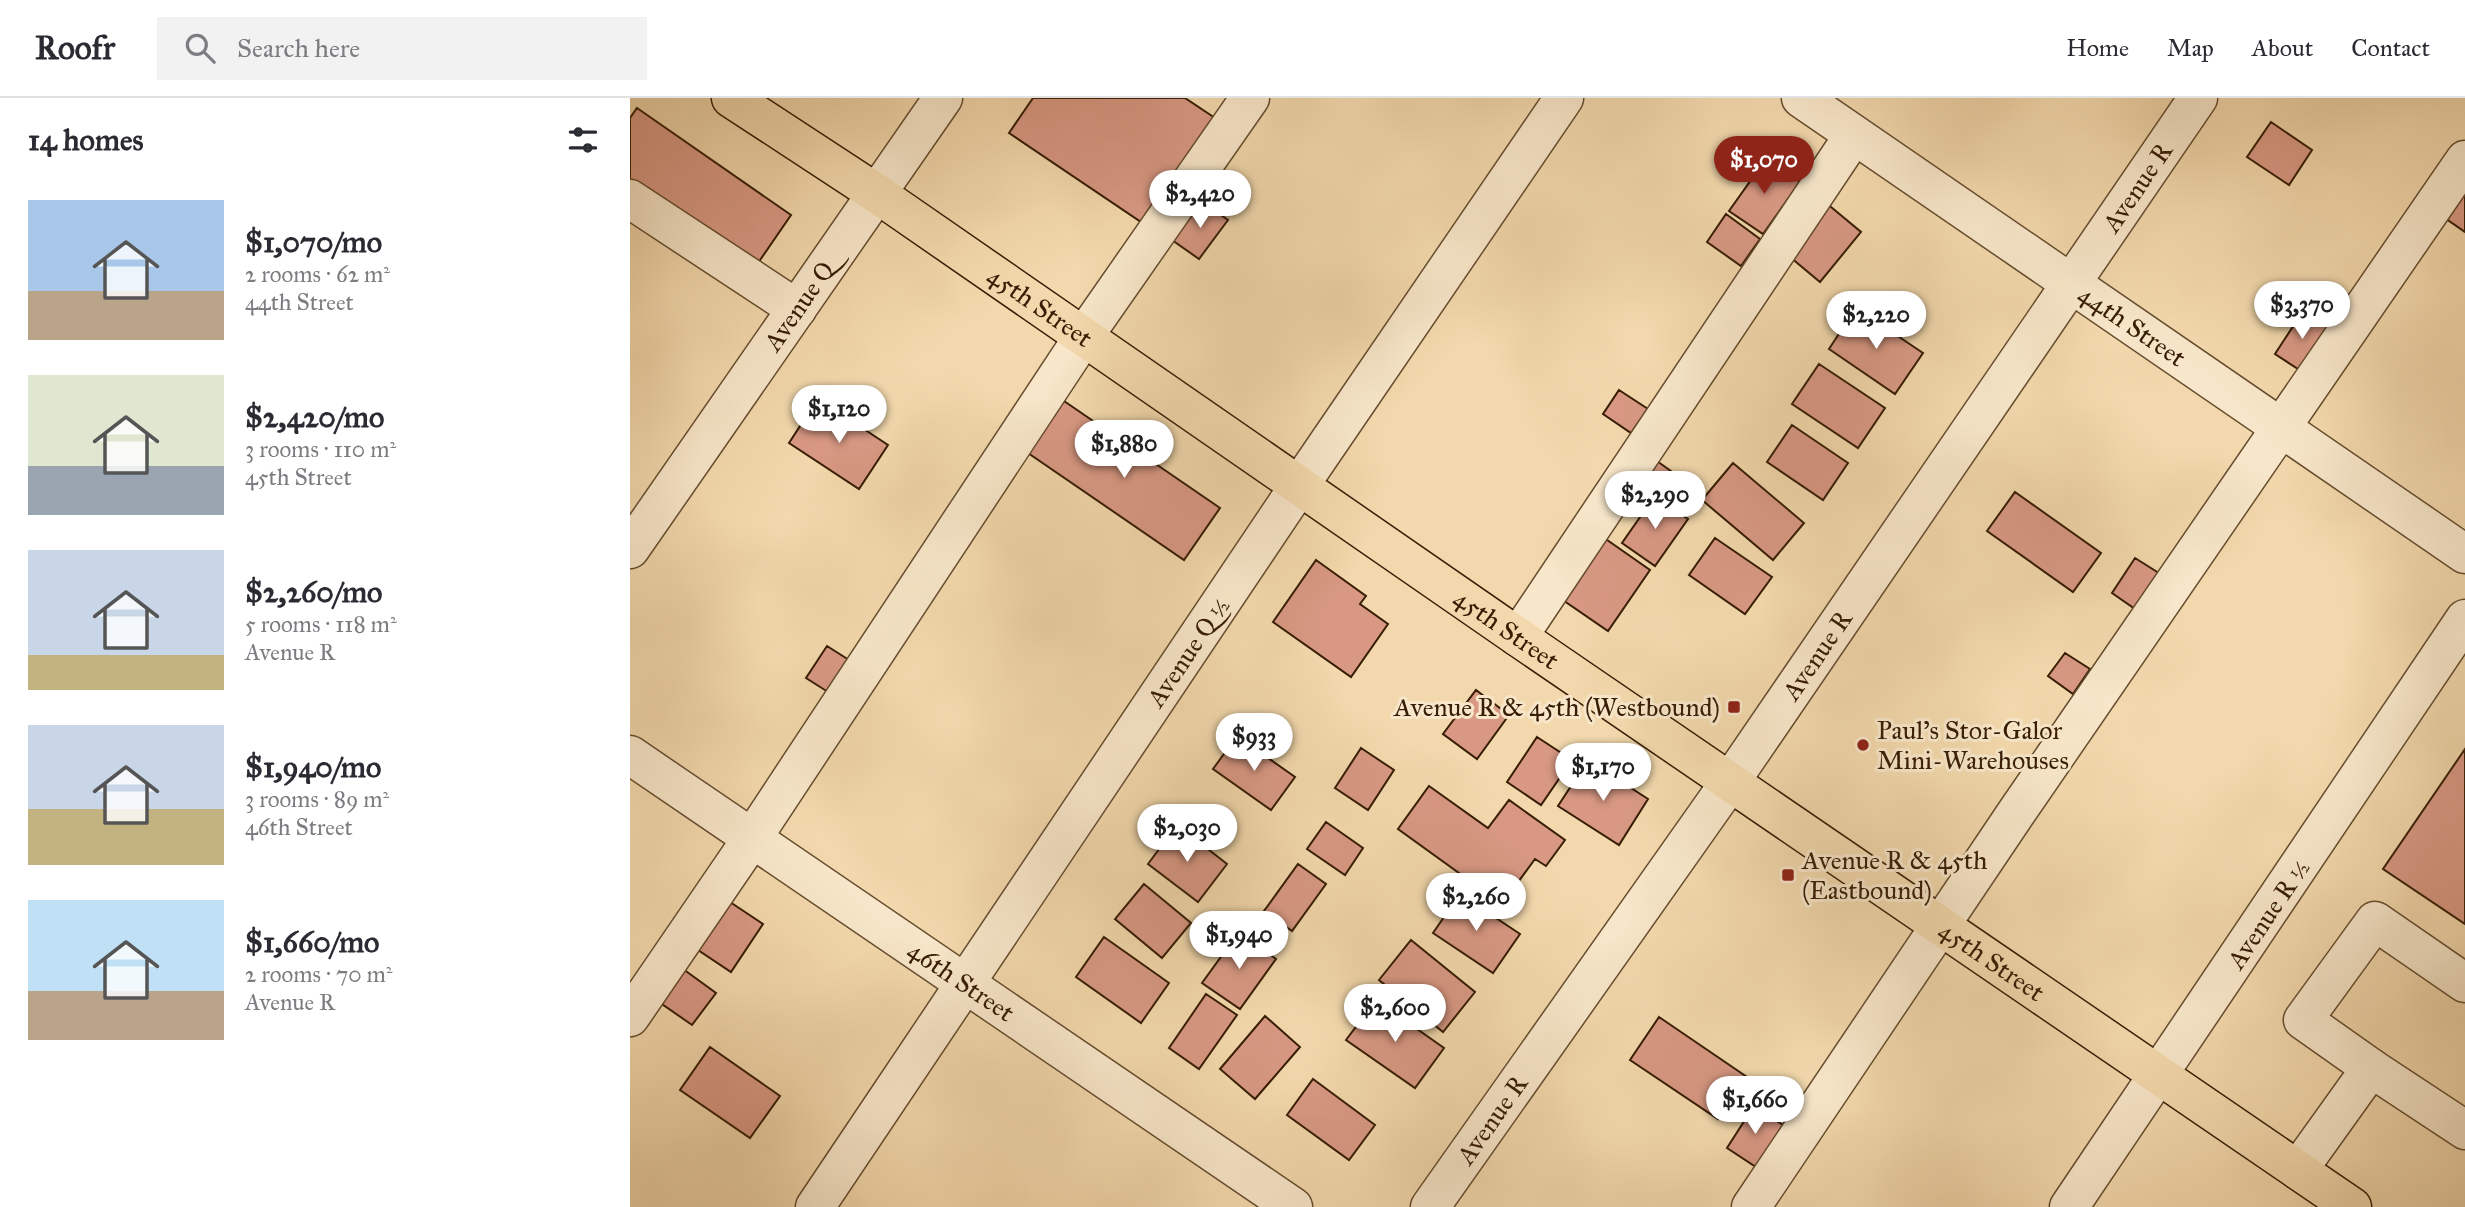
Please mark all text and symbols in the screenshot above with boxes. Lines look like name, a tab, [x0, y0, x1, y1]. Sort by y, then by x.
search box	[157, 17, 647, 80]
text: Roofr	[35, 28, 115, 68]
icon: search	[181, 29, 219, 67]
text: Search here	[237, 32, 360, 64]
text: Home	[2066, 33, 2129, 63]
text: Map	[2167, 33, 2214, 63]
text: About	[2252, 33, 2313, 63]
text: Contact	[2351, 33, 2430, 63]
icon: filters	[564, 121, 602, 159]
text: 14 homes	[28, 122, 143, 158]
street label: Avenue R	[2094, 135, 2179, 239]
pin: $1,070	[1707, 136, 1821, 196]
text: $1,070	[1730, 145, 1798, 173]
pin: $2,420	[1143, 170, 1257, 230]
text: $2,420	[1165, 179, 1235, 207]
text: $1,070/mo	[245, 224, 382, 260]
icon: home	[84, 228, 168, 312]
street label: Avenue Q	[756, 240, 851, 358]
street label: 45th Street	[982, 259, 1099, 354]
text: 2 rooms · 62 m²	[245, 260, 390, 288]
street label: 44th Street	[2073, 278, 2192, 374]
pin: $3,370	[2245, 282, 2359, 341]
text: 44th Street	[245, 288, 354, 316]
text: $3,370	[2270, 290, 2334, 318]
pin: $2,220	[1819, 292, 1933, 351]
text: $2,220	[1842, 300, 1910, 328]
pin: $1,120	[782, 386, 896, 445]
text: $1,120	[808, 394, 870, 422]
text: $2,420/mo	[245, 399, 384, 435]
icon: home	[84, 403, 168, 487]
pin: $1,880	[1067, 420, 1181, 480]
text: $1,880	[1091, 429, 1157, 457]
text: 3 rooms · 110 m²	[245, 435, 396, 463]
text: 45th Street	[245, 463, 352, 491]
pin: $2,290	[1598, 472, 1712, 531]
text: $2,290	[1621, 480, 1689, 508]
text: $2,260/mo	[245, 574, 382, 610]
icon: home	[84, 578, 168, 662]
street label: 45th Street	[1448, 582, 1565, 676]
street label: Avenue Q ½	[1139, 591, 1236, 714]
street label: Avenue R	[1774, 603, 1859, 707]
text: 5 rooms · 118 m²	[245, 610, 397, 638]
text: Avenue R	[245, 638, 335, 666]
place label: Avenue R & 45th (Westbound)	[1393, 691, 1720, 723]
marker: Avenue R & 45th (Westbound)	[1726, 699, 1742, 715]
pin: $933	[1213, 714, 1295, 773]
place label: Paul's Stor-Galor Mini-Warehouses	[1877, 714, 2069, 776]
text: $933	[1232, 722, 1276, 750]
marker: Paul's Stor-Galor Mini-Warehouses	[1855, 737, 1871, 753]
pin: $1,170	[1546, 744, 1660, 803]
text: $1,940/mo	[245, 749, 381, 785]
text: $1,170	[1571, 752, 1635, 780]
icon: home	[84, 753, 168, 837]
text: 3 rooms · 89 m²	[245, 785, 389, 813]
pin: $2,030	[1130, 804, 1244, 864]
text: 46th Street	[245, 813, 353, 841]
text: $2,030	[1153, 813, 1221, 841]
place label: Avenue R & 45th (Eastbound)	[1801, 844, 1988, 906]
street label: Avenue R ½	[2219, 853, 2316, 976]
marker: Avenue R & 45th (Eastbound)	[1780, 867, 1796, 883]
pin: $2,260	[1419, 874, 1533, 933]
text: $2,260	[1442, 882, 1510, 910]
pin: $1,940	[1182, 912, 1296, 971]
street label: 45th Street	[1933, 914, 2051, 1008]
text: $1,940	[1205, 920, 1273, 948]
text: $1,660/mo	[245, 924, 379, 960]
icon: home	[84, 928, 168, 1012]
street label: 46th Street	[902, 933, 1021, 1028]
text: 2 rooms · 70 m²	[245, 960, 393, 988]
pin: $2,600	[1338, 984, 1452, 1044]
text: Avenue R	[245, 988, 335, 1016]
text: $2,600	[1360, 993, 1430, 1021]
street label: Avenue R	[1449, 1068, 1535, 1171]
pin: $1,660	[1698, 1076, 1812, 1136]
text: $1,660	[1722, 1085, 1788, 1113]

